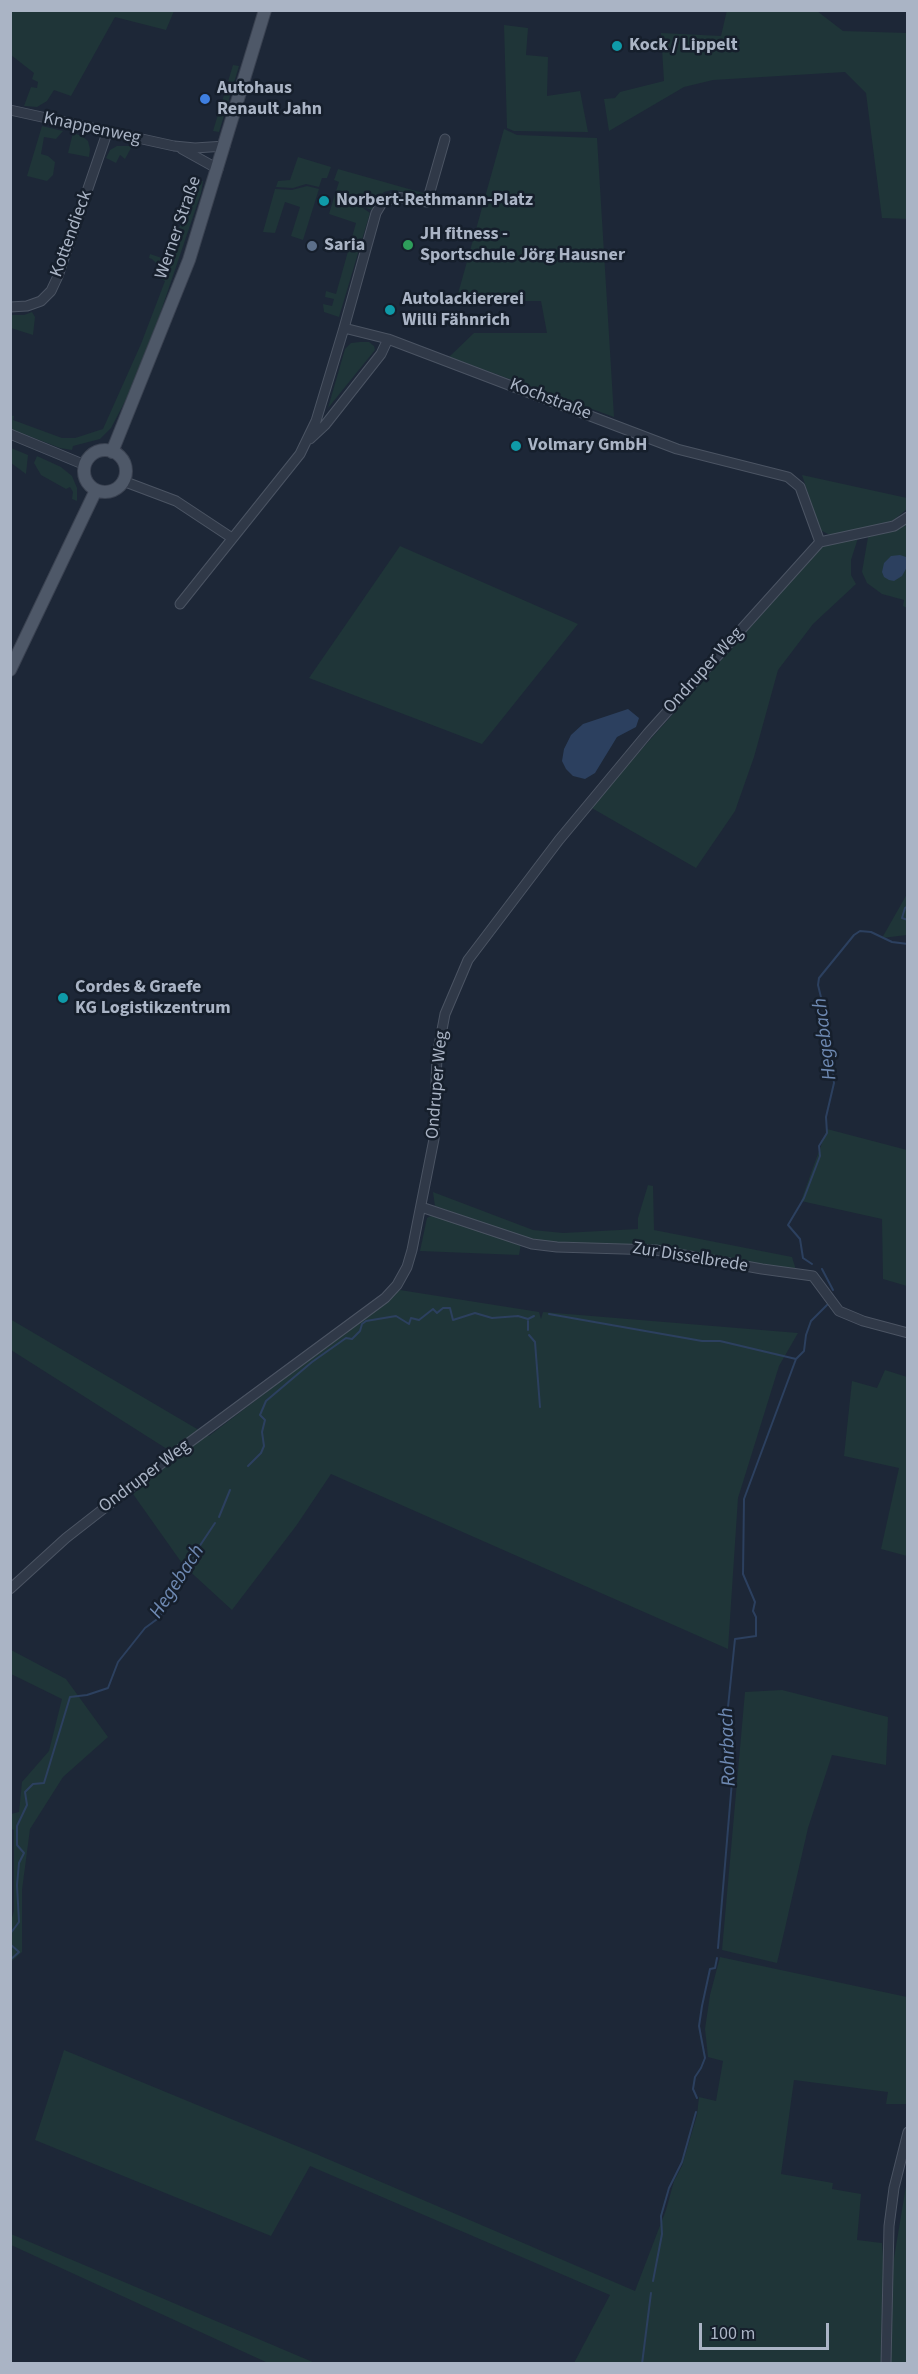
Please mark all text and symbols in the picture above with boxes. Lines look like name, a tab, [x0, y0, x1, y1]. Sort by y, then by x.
place label: Kock / Lippelt	[629, 35, 738, 57]
marker: Kock / Lippelt	[610, 39, 624, 53]
place label: Autohaus Renault Jahn	[217, 78, 322, 121]
marker: Autohaus Renault Jahn	[198, 92, 212, 106]
street label: Knappenweg	[41, 108, 143, 150]
street label: Werner Straße	[151, 174, 207, 282]
street label: Kottendieck	[46, 188, 98, 280]
place label: Norbert-Rethmann-Platz	[336, 190, 533, 212]
marker: Norbert-Rethmann-Platz	[317, 194, 331, 208]
place label: JH fitness - Sportschule Jörg Hausner	[420, 224, 625, 266]
place label: Saria	[324, 235, 365, 257]
marker: JH fitness - Sportschule Jörg Hausner	[401, 238, 415, 252]
marker: Saria	[305, 239, 319, 253]
place label: Autolackiererei Willi Fähnrich	[402, 289, 524, 332]
marker: Autolackiererei Willi Fähnrich	[383, 303, 397, 317]
street label: Kochstraße	[506, 375, 594, 425]
place label: Volmary GmbH	[528, 435, 647, 457]
marker: Volmary GmbH	[509, 439, 523, 453]
street label: Ondruper Weg	[660, 623, 748, 719]
place label: Cordes & Graefe KG Logistikzentrum	[75, 977, 231, 1020]
marker: Cordes & Graefe KG Logistikzentrum	[56, 991, 70, 1005]
water label: Hegebach	[809, 996, 843, 1082]
street label: Ondruper Weg	[423, 1030, 453, 1140]
street label: Zur Disselbrede	[631, 1238, 749, 1278]
street label: Ondruper Weg	[95, 1436, 195, 1518]
water label: Hegebach	[145, 1541, 211, 1623]
water label: Rohrbach	[716, 1707, 742, 1787]
scale bar	[702, 2311, 832, 2349]
text: 100 m	[710, 2321, 755, 2346]

